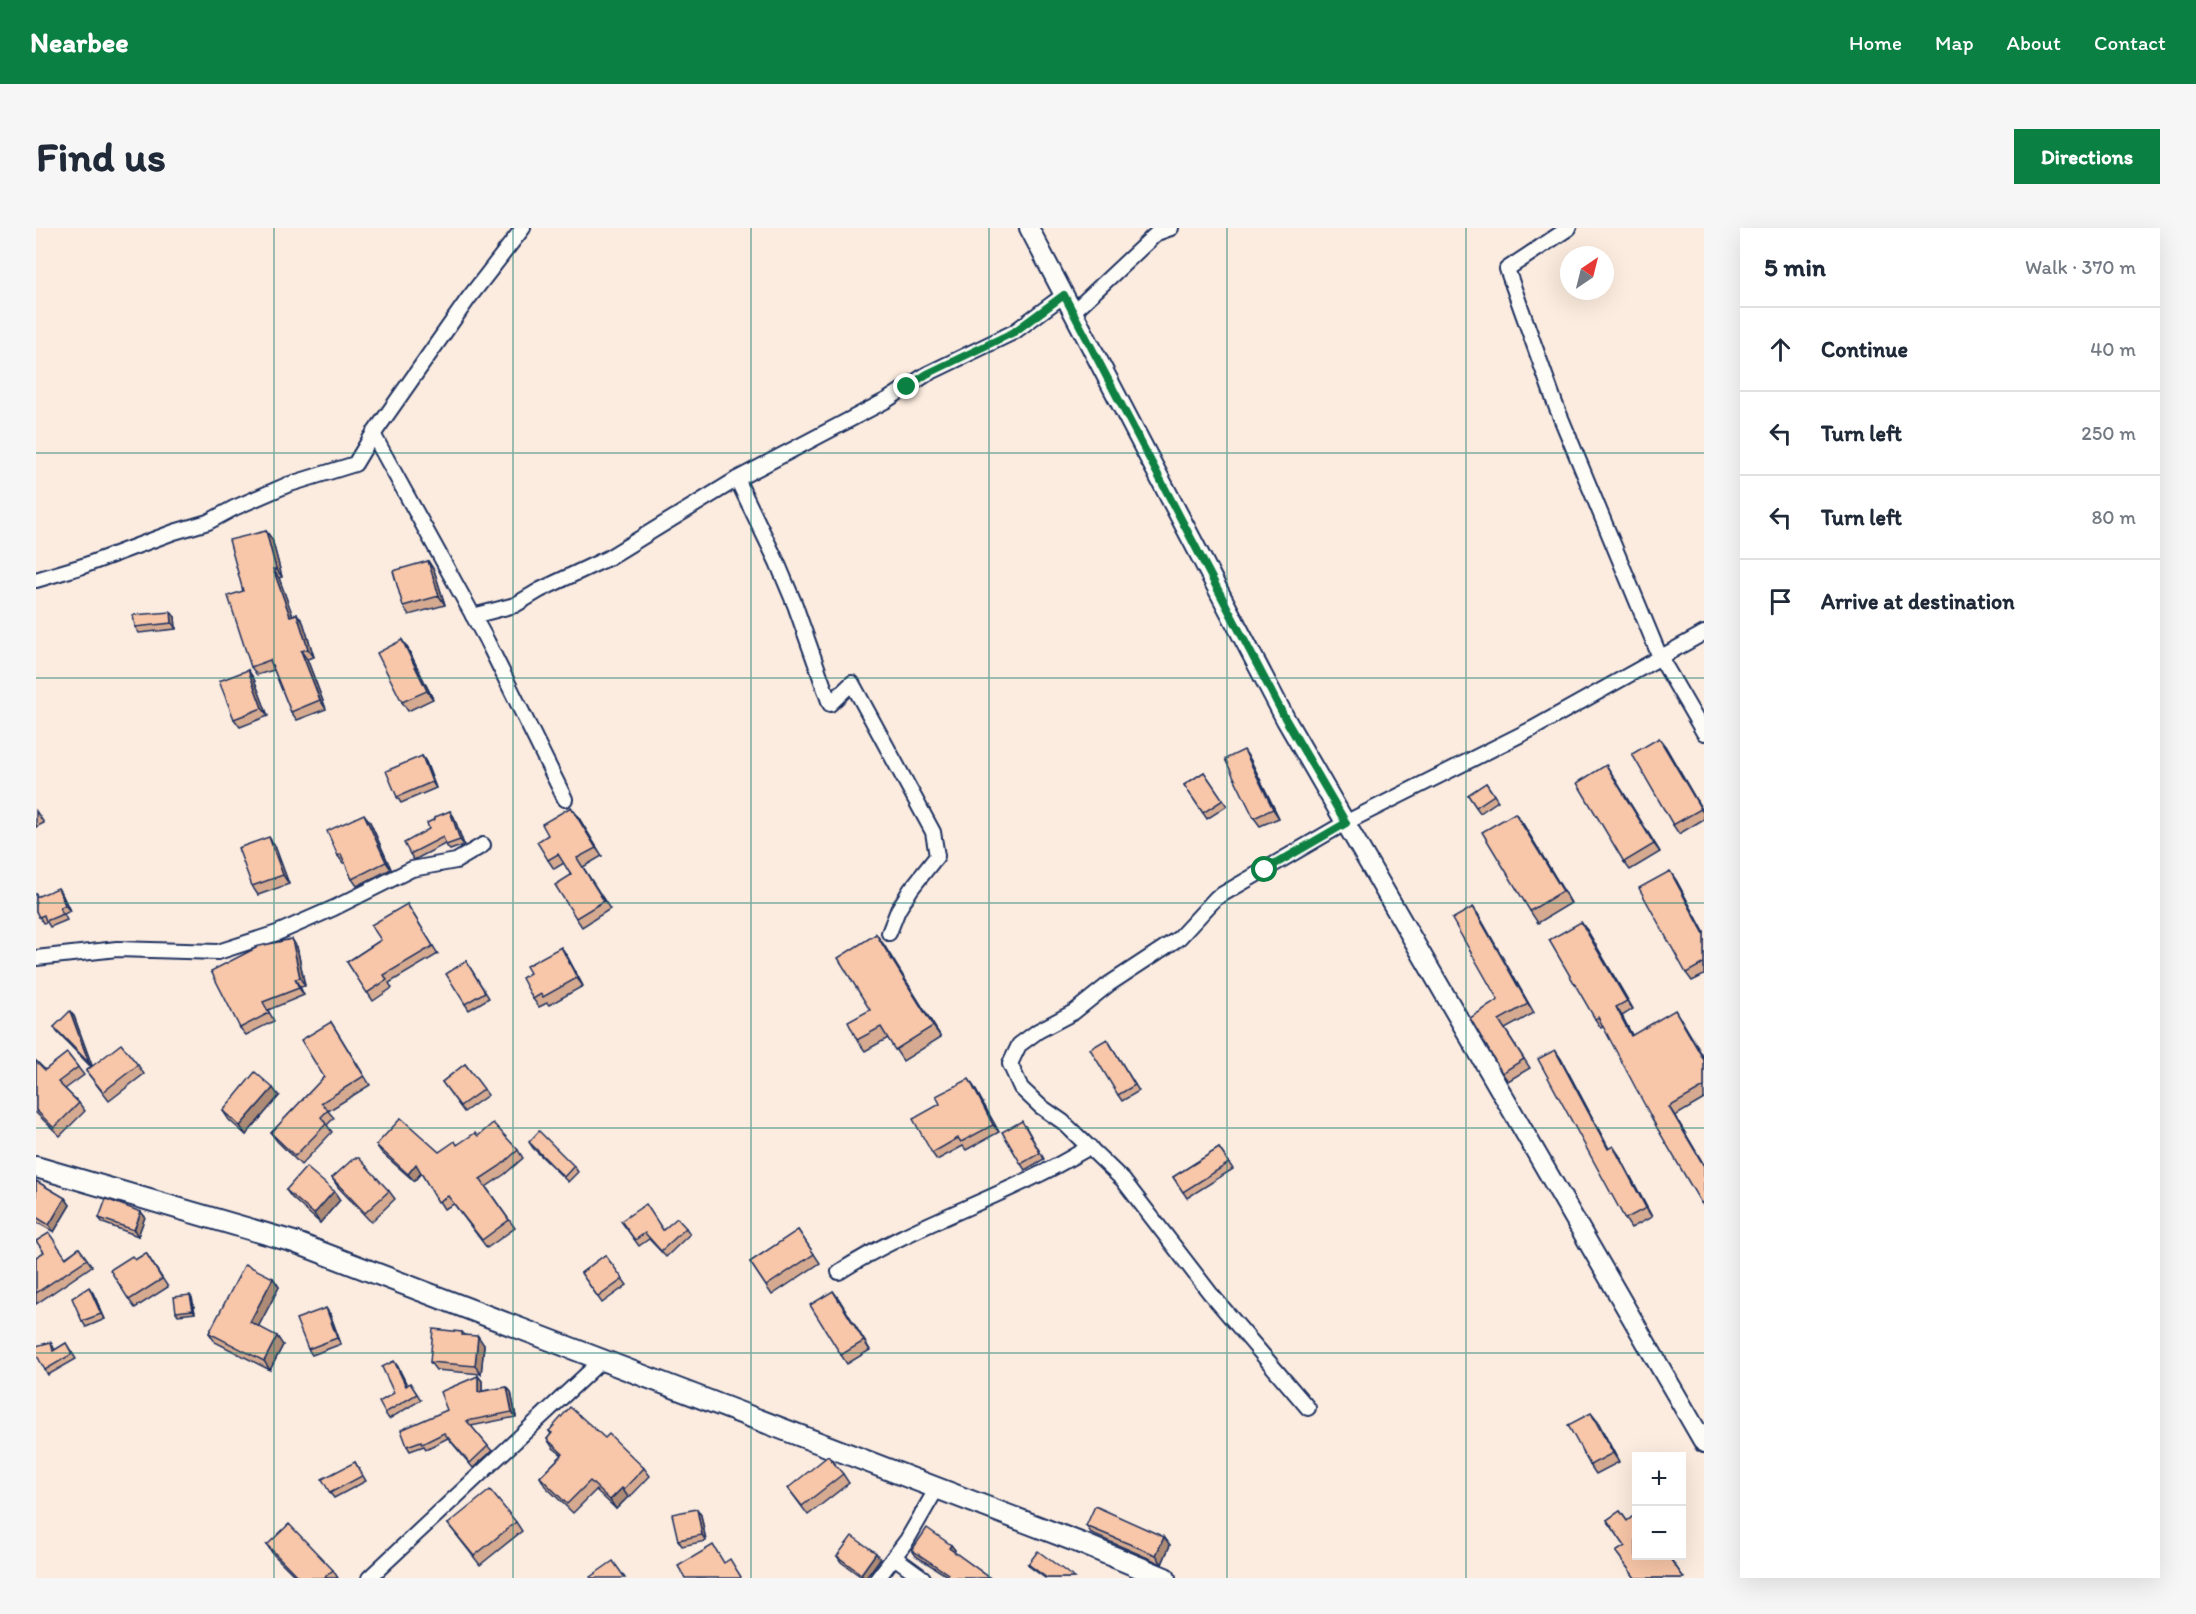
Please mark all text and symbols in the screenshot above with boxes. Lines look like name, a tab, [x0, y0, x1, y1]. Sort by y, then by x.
text: Nearbee	[30, 25, 129, 59]
text: Home	[1849, 30, 1902, 55]
text: Map	[1935, 30, 1974, 55]
text: About	[2007, 30, 2061, 55]
text: Contact	[2094, 30, 2166, 55]
button: Directions	[2014, 129, 2160, 184]
text: Find us	[36, 131, 166, 182]
north arrow	[1560, 246, 1614, 300]
text: 5 min	[1764, 251, 1826, 283]
text: Walk · 370 m	[2025, 255, 2136, 279]
icon: ahead	[1764, 333, 1797, 366]
text: Continue	[1821, 336, 1908, 363]
text: 40 m	[2090, 337, 2136, 361]
route end	[893, 373, 919, 399]
icon: left	[1764, 417, 1797, 450]
text: Turn left	[1821, 420, 1902, 447]
text: 250 m	[2081, 421, 2136, 445]
icon: left	[1764, 501, 1797, 534]
text: Turn left	[1821, 504, 1902, 531]
text: 80 m	[2091, 505, 2136, 529]
icon: arrive	[1764, 585, 1797, 618]
text: Arrive at destination	[1821, 588, 2015, 615]
route start	[1251, 856, 1277, 882]
map controls	[1632, 1452, 1686, 1560]
button: +	[1632, 1452, 1686, 1506]
button: −	[1632, 1506, 1686, 1560]

